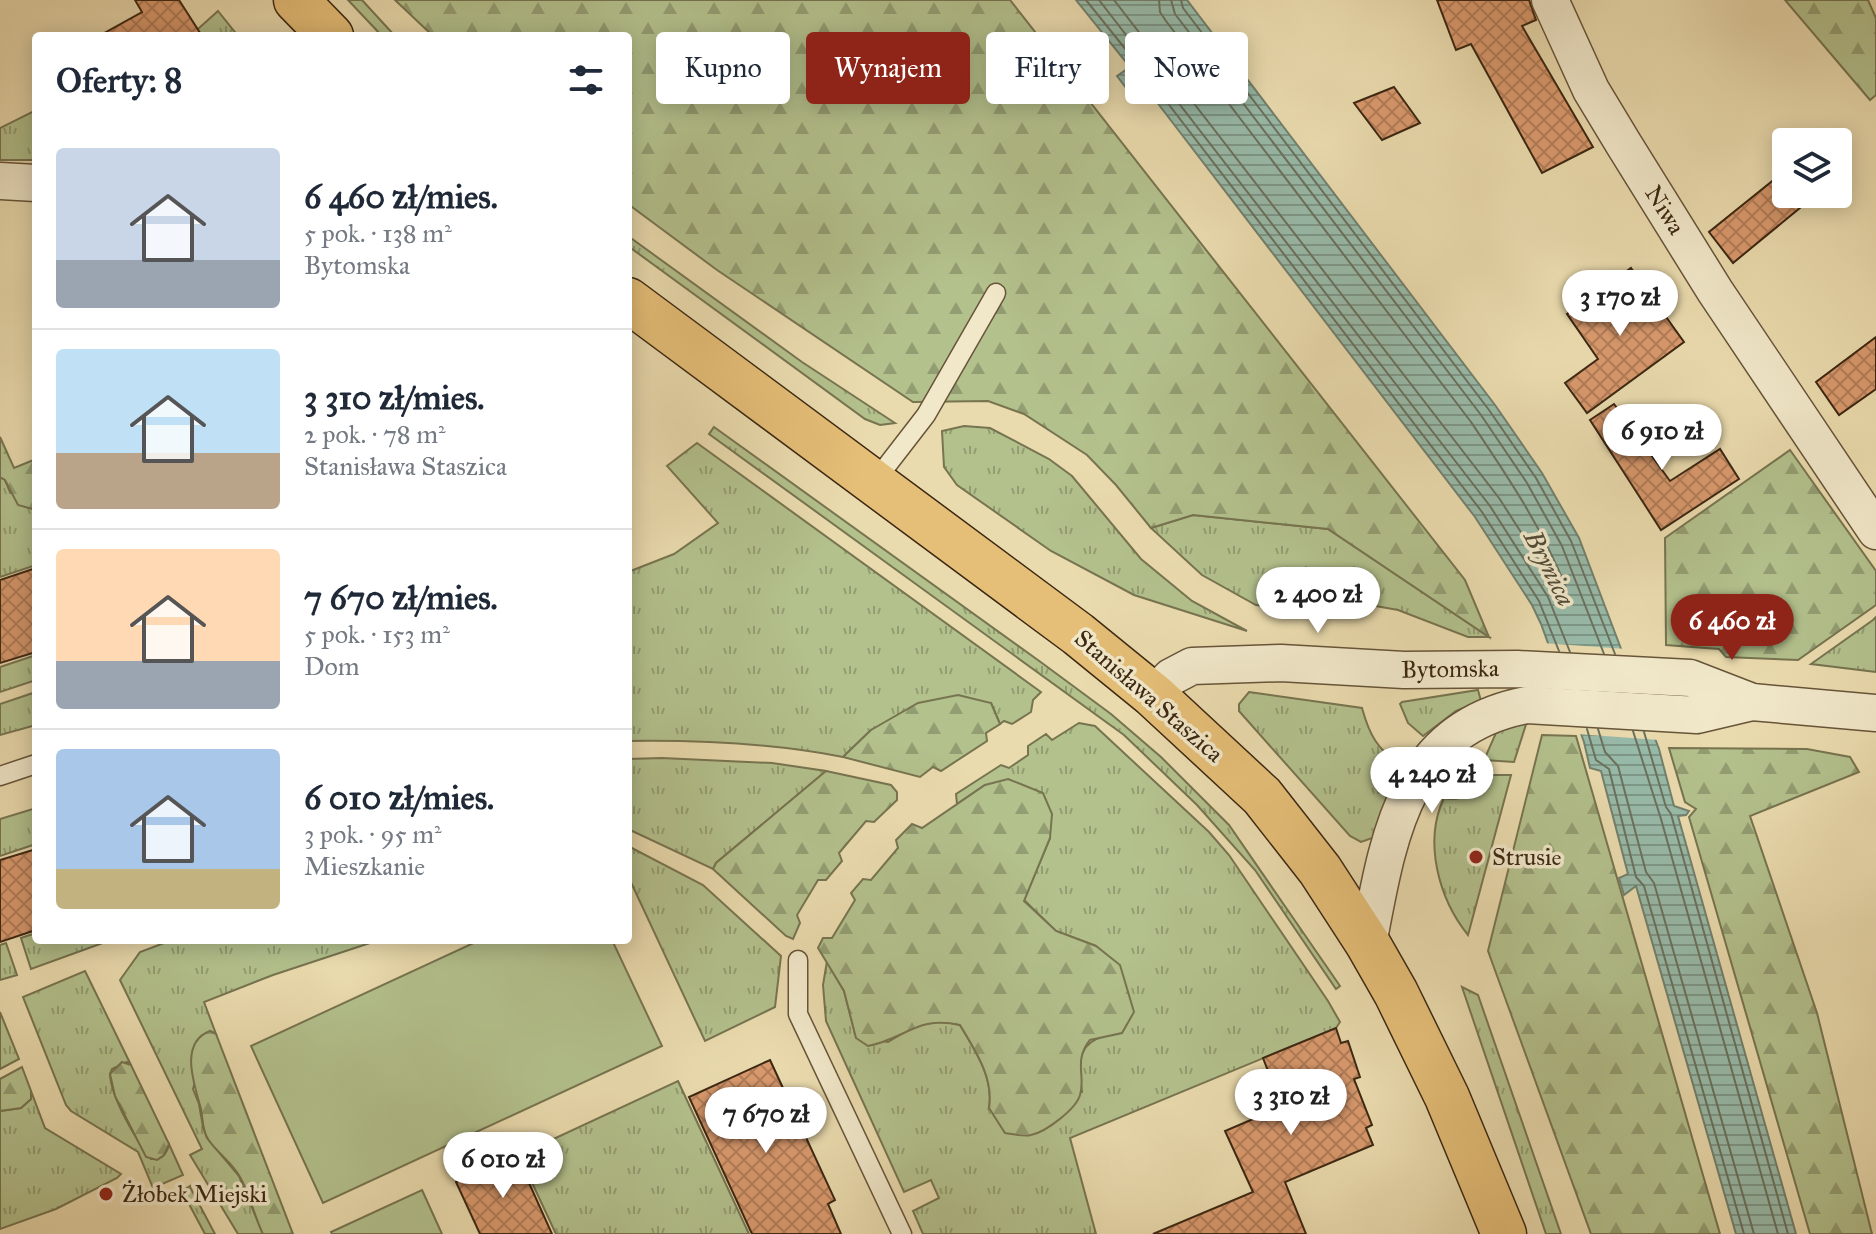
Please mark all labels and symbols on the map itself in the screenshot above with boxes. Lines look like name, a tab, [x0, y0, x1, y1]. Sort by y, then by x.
street label: Niwa	[1638, 180, 1692, 241]
pin: 3 170 zł	[1537, 270, 1703, 338]
pin: 6 910 zł	[1579, 404, 1745, 472]
water label: Brynica	[1517, 524, 1583, 611]
pin: 2 400 zł	[1235, 567, 1401, 635]
pin: 6 460 zł	[1649, 594, 1815, 662]
street label: Stanisława Staszica	[1068, 623, 1230, 769]
street label: Bytomska	[1401, 653, 1500, 685]
pin: 4 240 zł	[1349, 747, 1515, 815]
place label: Strusie	[1492, 842, 1561, 872]
marker: Strusie	[1467, 848, 1485, 866]
pin: 3 310 zł	[1208, 1069, 1374, 1137]
pin: 7 670 zł	[683, 1087, 849, 1155]
pin: 6 010 zł	[420, 1132, 586, 1200]
place label: Żłobek Miejski	[122, 1179, 267, 1209]
marker: Żłobek Miejski	[97, 1185, 115, 1203]

